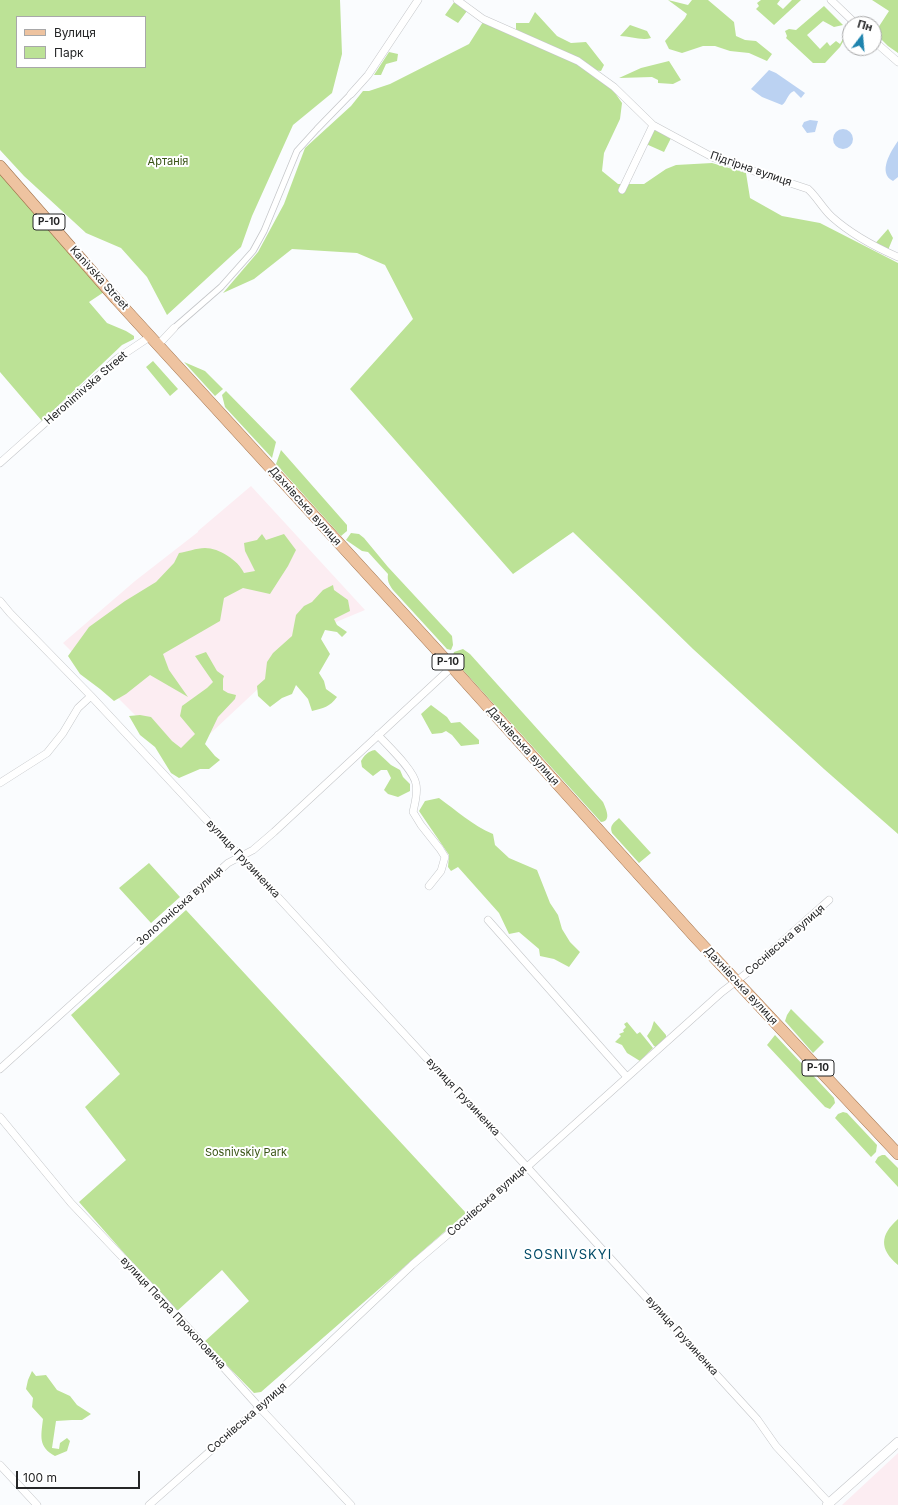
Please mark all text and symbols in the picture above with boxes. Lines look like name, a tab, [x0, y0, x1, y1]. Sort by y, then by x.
legend	[16, 16, 146, 68]
north arrow	[842, 16, 882, 56]
text: Пн	[856, 17, 874, 34]
text: Вулиця	[54, 25, 96, 40]
text: Парк	[54, 45, 84, 60]
street label: Підгірна вулиця	[709, 149, 793, 189]
park label: Артанія	[148, 155, 188, 169]
road number: Р-10	[33, 214, 65, 230]
street label: Kanivska Street	[67, 243, 131, 313]
street label: Heronimivska Street	[42, 349, 130, 427]
street label: Дахнівська вулиця	[266, 464, 344, 548]
road number: Р-10	[432, 654, 464, 670]
street label: Дахнівська вулиця	[484, 704, 562, 788]
street label: вулиця Грузиненка	[203, 817, 283, 901]
street label: Золотоніська вулиця	[134, 864, 226, 948]
street label: Соснівська вулиця	[742, 902, 828, 978]
street label: Дахнівська вулиця	[702, 944, 780, 1028]
street label: вулиця Грузиненка	[423, 1055, 503, 1139]
road number: Р-10	[802, 1060, 834, 1076]
park label: Sosnivskiy Park	[205, 1146, 287, 1160]
street label: Соснівська вулиця	[444, 1163, 530, 1239]
district label: SOSNIVSKYI	[524, 1247, 612, 1263]
street label: вулиця Петра Прокоповича	[117, 1254, 229, 1372]
street label: вулиця Грузиненка	[643, 1294, 721, 1378]
street label: Соснівська вулиця	[204, 1380, 290, 1456]
scale bar	[18, 1463, 142, 1489]
text: 100 m	[23, 1470, 57, 1485]

